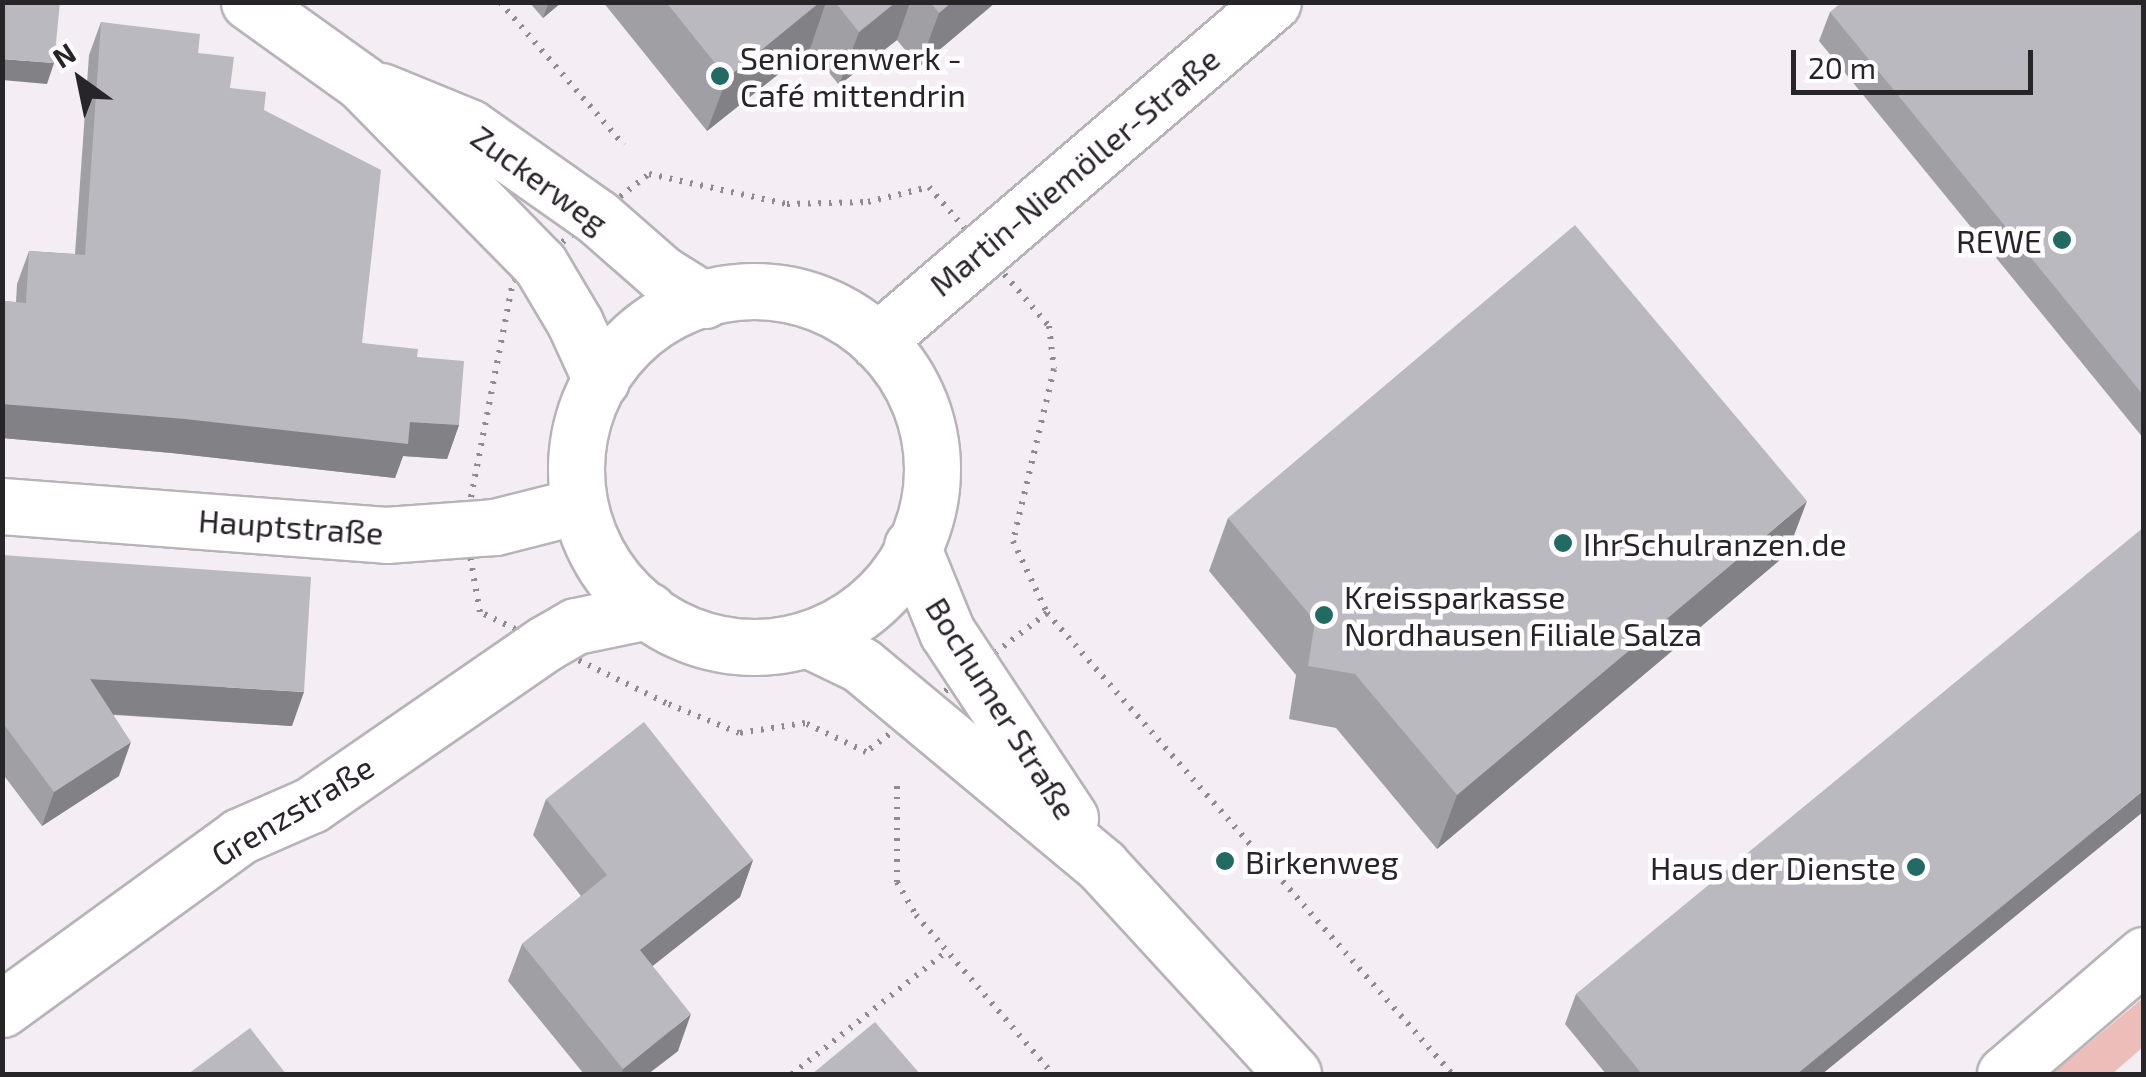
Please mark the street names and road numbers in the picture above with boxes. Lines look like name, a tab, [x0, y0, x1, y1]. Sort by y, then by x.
street label: Martin-Niemöller-Straße	[921, 39, 1227, 303]
street label: Zuckerweg	[464, 117, 616, 241]
street label: Hauptstraße	[197, 500, 385, 552]
street label: Bochumer Straße	[918, 590, 1086, 826]
street label: Grenzstraße	[204, 747, 380, 873]

